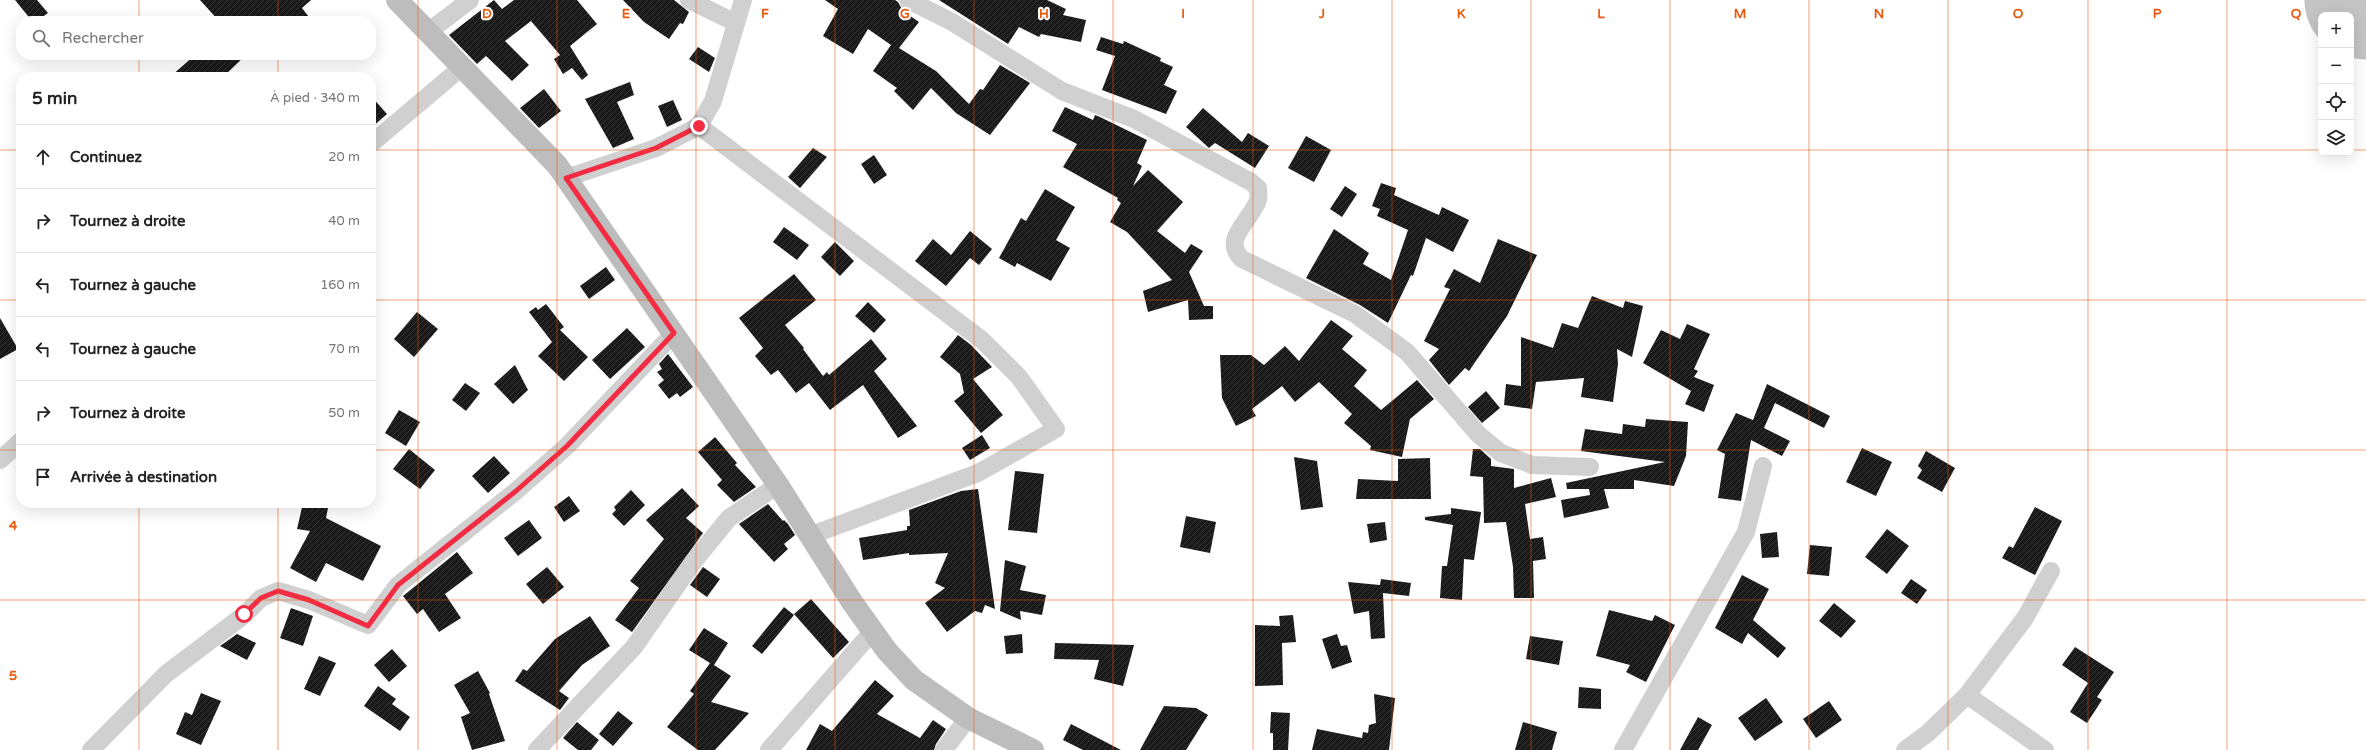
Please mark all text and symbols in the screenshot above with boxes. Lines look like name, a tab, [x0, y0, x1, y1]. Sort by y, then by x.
text: D	[482, 6, 492, 22]
text: E	[622, 6, 630, 22]
text: F	[761, 6, 769, 22]
text: G	[900, 6, 910, 22]
text: H	[1039, 6, 1049, 22]
text: I	[1181, 6, 1185, 22]
text: J	[1318, 6, 1325, 22]
text: K	[1457, 6, 1466, 22]
text: L	[1597, 6, 1605, 22]
text: M	[1734, 6, 1746, 22]
text: N	[1874, 6, 1884, 22]
text: O	[2013, 6, 2024, 22]
text: P	[2153, 6, 2162, 22]
text: Q	[2291, 6, 2302, 22]
map controls	[2318, 12, 2354, 156]
button: +	[2318, 12, 2354, 48]
search box	[16, 16, 376, 60]
icon: search	[30, 27, 52, 49]
text: Rechercher	[62, 29, 144, 47]
button: −	[2318, 48, 2354, 84]
button: locate	[2318, 84, 2354, 120]
text: 5 min	[32, 88, 77, 109]
text: À pied · 340 m	[270, 90, 360, 106]
route end	[690, 117, 708, 135]
button: layers	[2318, 120, 2354, 156]
icon: ahead	[32, 146, 54, 168]
text: Continuez	[70, 148, 142, 166]
text: 20 m	[328, 149, 360, 165]
icon: right	[32, 210, 54, 232]
text: Tournez à droite	[70, 212, 185, 230]
text: 40 m	[328, 213, 360, 229]
icon: left	[32, 274, 54, 296]
text: Tournez à gauche	[70, 276, 196, 294]
text: 160 m	[320, 277, 360, 293]
icon: left	[32, 338, 54, 360]
text: Tournez à gauche	[70, 340, 196, 358]
text: 70 m	[328, 341, 360, 357]
icon: right	[32, 402, 54, 424]
text: Tournez à droite	[70, 404, 185, 422]
text: 50 m	[328, 405, 360, 421]
icon: arrive	[32, 466, 54, 488]
text: Arrivée à destination	[70, 468, 217, 486]
text: 4	[9, 518, 18, 534]
route start	[235, 605, 253, 623]
text: 5	[9, 668, 17, 684]

